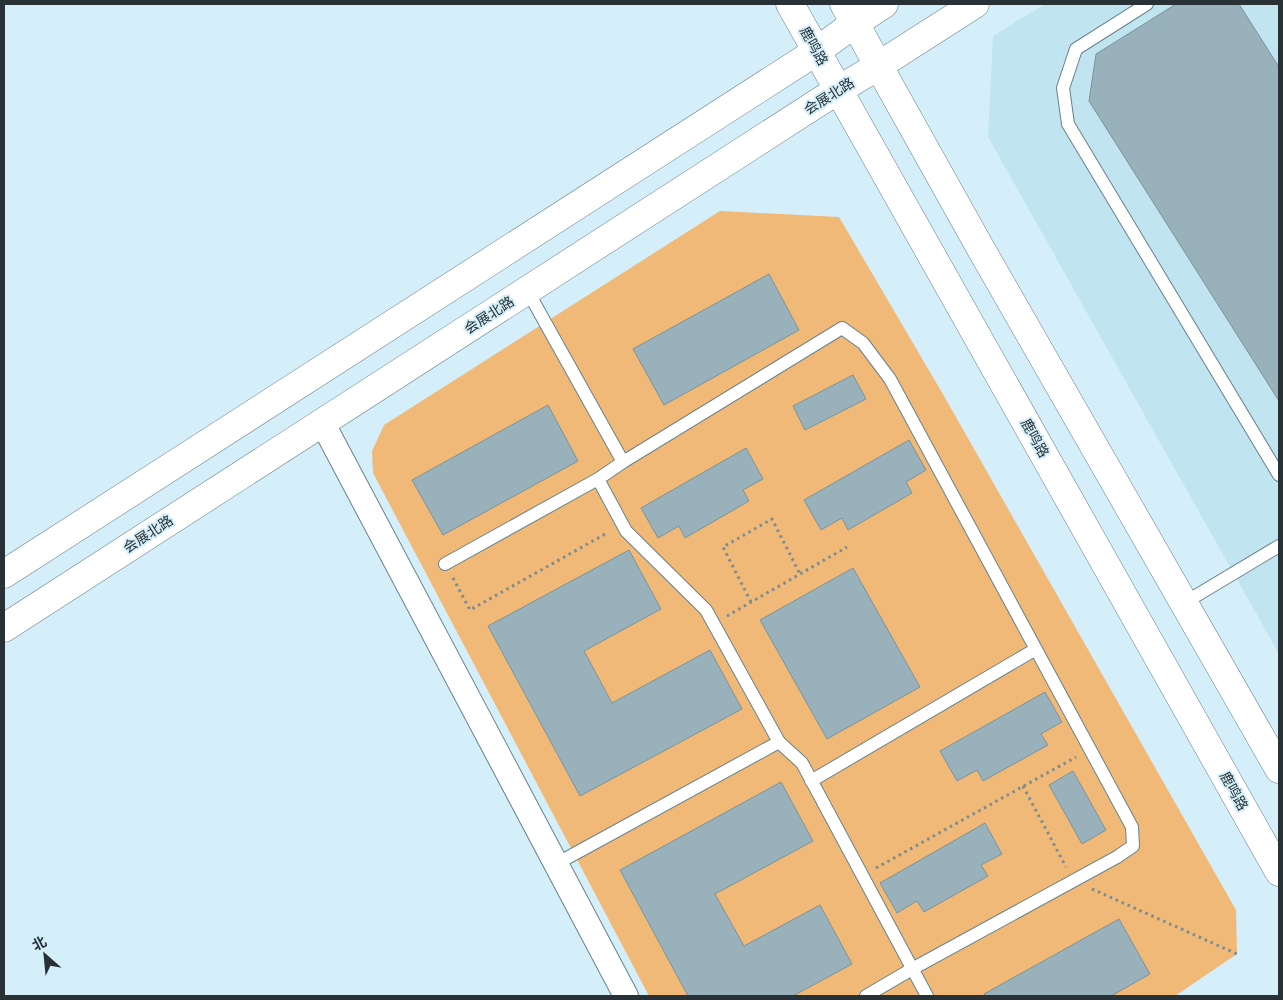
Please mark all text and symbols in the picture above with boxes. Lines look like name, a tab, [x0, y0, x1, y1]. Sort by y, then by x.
street label: 鹿鸣路	[796, 24, 831, 69]
street label: 会展北路	[801, 74, 858, 118]
street label: 会展北路	[461, 293, 517, 338]
street label: 鹿鸣路	[1017, 416, 1052, 461]
street label: 会展北路	[120, 512, 176, 557]
street label: 鹿鸣路	[1216, 769, 1251, 814]
north arrow	[20, 930, 70, 980]
text: 北	[29, 933, 49, 955]

